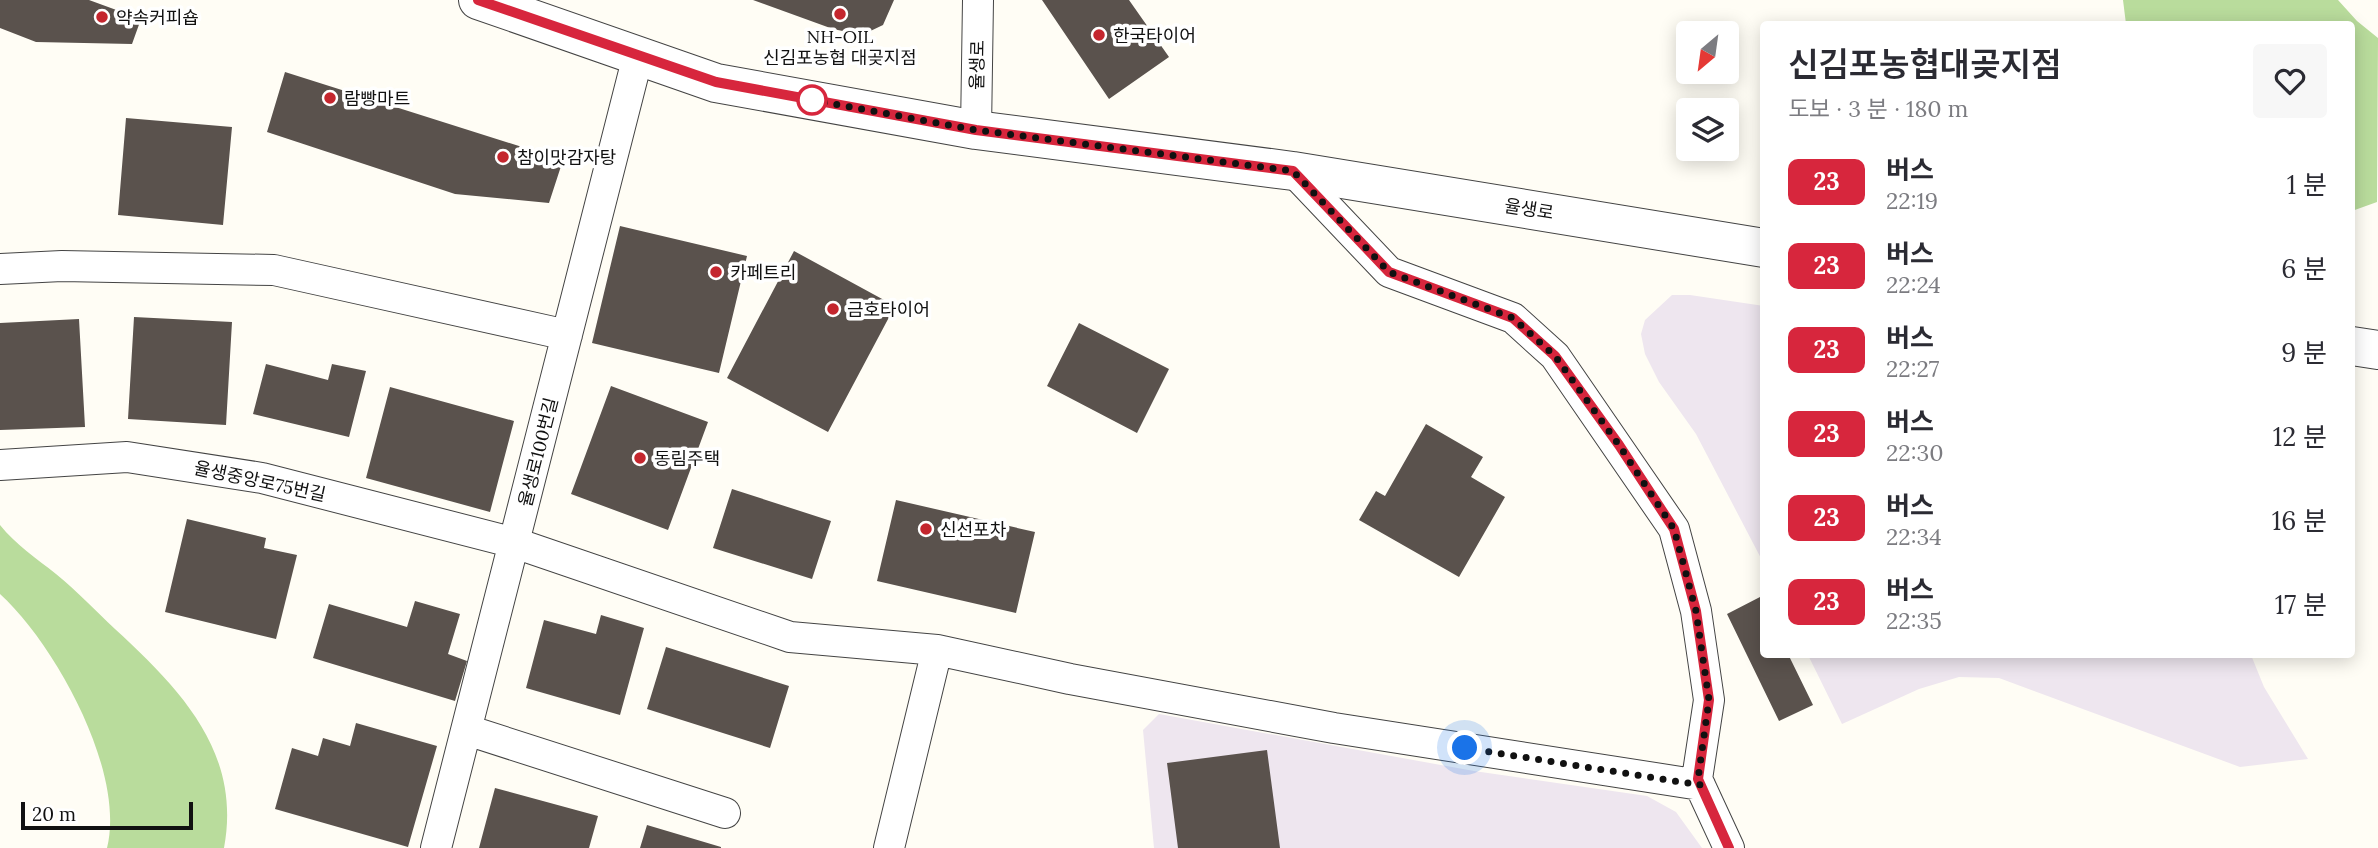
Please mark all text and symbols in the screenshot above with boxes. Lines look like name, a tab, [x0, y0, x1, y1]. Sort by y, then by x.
place label: 약속커피숍	[116, 6, 199, 29]
marker: NH-OIL 신김포농협 대곶지점	[832, 6, 848, 22]
marker: 약속커피숍	[94, 9, 110, 25]
north arrow	[1676, 21, 1740, 84]
map controls	[1676, 21, 1739, 161]
place label: 한국타이어	[1113, 24, 1196, 47]
place label: NH-OIL 신김포농협 대곶지점	[763, 25, 917, 69]
marker: 한국타이어	[1091, 27, 1107, 43]
street label: 율생로	[965, 40, 989, 90]
text: 신김포농협대곶지점	[1788, 43, 2061, 85]
button: heart	[2253, 44, 2327, 118]
unlabelled marker	[797, 85, 827, 115]
place label: 람빵마트	[344, 87, 410, 110]
marker: 람빵마트	[322, 90, 338, 106]
text: 도보 · 3 분 · 180 m	[1788, 94, 1968, 123]
button: layers	[1676, 98, 1739, 161]
place label: 참이맛감자탕	[517, 146, 616, 169]
marker: 참이맛감자탕	[495, 149, 511, 165]
text: 버스	[1886, 153, 1934, 186]
text: 23	[1813, 166, 1840, 197]
text: 1 분	[2287, 168, 2327, 201]
text: 22:19	[1886, 186, 1938, 215]
street label: 율생로	[1503, 194, 1555, 224]
text: 버스	[1886, 237, 1934, 270]
text: 23	[1813, 250, 1840, 281]
text: 6 분	[2281, 252, 2327, 285]
place label: 카페트리	[730, 261, 796, 284]
marker: 카페트리	[708, 264, 724, 280]
text: 22:24	[1886, 270, 1941, 299]
place label: 금호타이어	[847, 298, 930, 321]
marker: 금호타이어	[825, 301, 841, 317]
text: 버스	[1886, 321, 1934, 354]
text: 23	[1813, 334, 1840, 365]
text: 9 분	[2281, 336, 2327, 369]
text: 22:27	[1886, 354, 1939, 383]
street label: 율생로100번길	[513, 395, 563, 509]
text: 버스	[1886, 405, 1934, 438]
text: 23	[1813, 418, 1840, 449]
text: 12 분	[2273, 420, 2327, 453]
text: 22:30	[1886, 438, 1944, 467]
place label: 동림주택	[654, 447, 720, 470]
marker: 동림주택	[632, 450, 648, 466]
street label: 율생중앙로75번길	[192, 456, 328, 506]
text: 버스	[1886, 489, 1934, 522]
text: 23	[1813, 502, 1840, 533]
text: 16 분	[2272, 504, 2327, 537]
place label: 신선포차	[940, 518, 1007, 541]
marker: 신선포차	[918, 521, 934, 537]
text: 22:34	[1886, 522, 1942, 551]
text: 버스	[1886, 573, 1934, 606]
text: 23	[1813, 586, 1840, 617]
text: 17 분	[2275, 588, 2327, 621]
text: 22:35	[1886, 606, 1942, 635]
your location	[1447, 730, 1482, 765]
scale bar	[21, 799, 192, 831]
text: 20 m	[32, 802, 76, 826]

